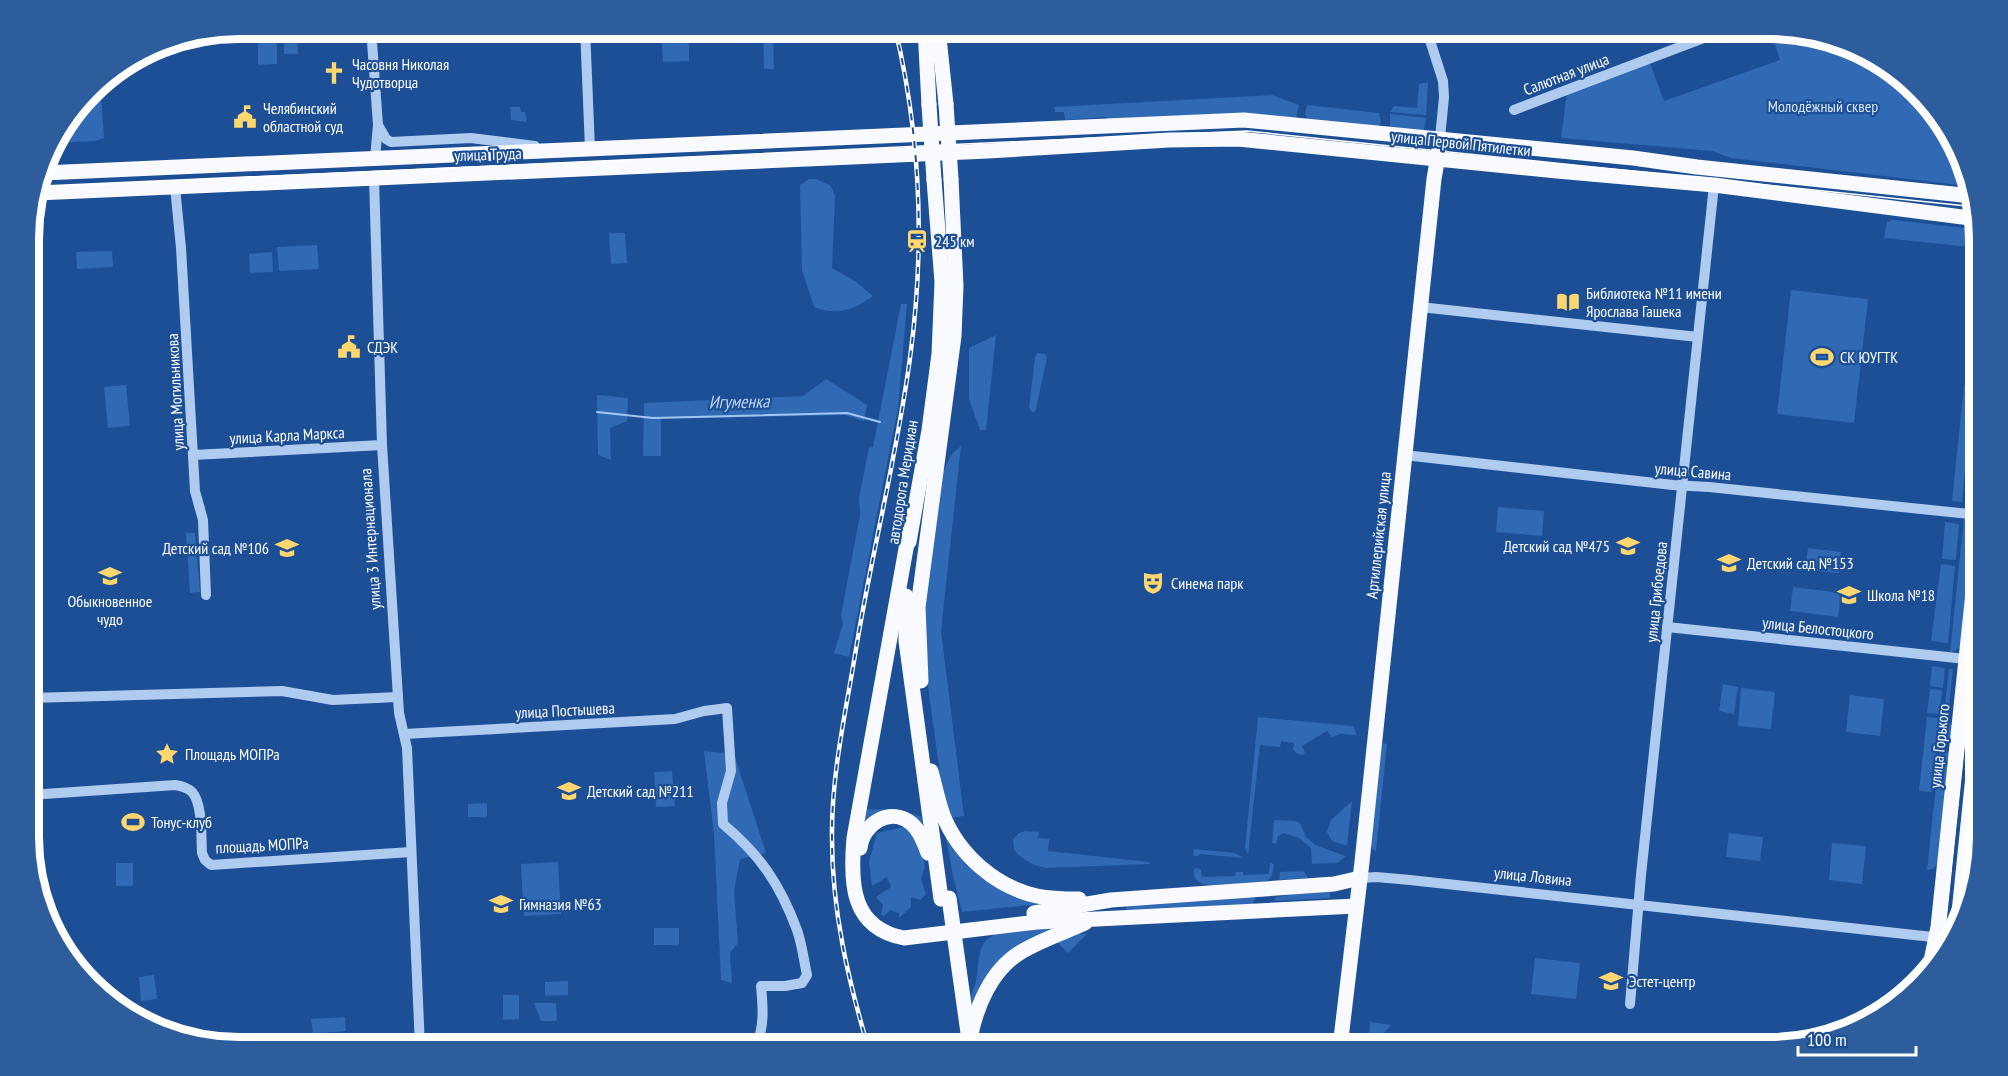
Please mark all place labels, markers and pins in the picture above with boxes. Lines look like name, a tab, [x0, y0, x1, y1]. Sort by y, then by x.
place label: Часовня Николая Чудотворца	[352, 54, 449, 92]
church icon: Часовня Николая Чудотворца	[321, 60, 347, 86]
place label: Челябинский областной суд	[263, 98, 343, 136]
public building icon: Челябинский областной суд	[232, 104, 258, 130]
station icon: 245 км	[904, 228, 930, 254]
place label: 245 км	[935, 231, 975, 251]
place label: Библиотека №11 имени Ярослава Гашека	[1586, 283, 1722, 321]
library icon: Библиотека №11 имени Ярослава Гашека	[1555, 289, 1581, 315]
public building icon: СДЭК	[336, 334, 362, 360]
place label: СДЭК	[367, 337, 398, 357]
sports icon: СК ЮУГТК	[1809, 344, 1835, 370]
place label: СК ЮУГТК	[1840, 347, 1898, 367]
school or university icon: Детский сад №475	[1615, 533, 1641, 559]
school or university icon: Детский сад №106	[274, 535, 300, 561]
place label: Детский сад №475	[1503, 536, 1610, 556]
place label: Детский сад №106	[162, 538, 269, 558]
school or university icon: Детский сад №153	[1716, 550, 1742, 576]
place label: Детский сад №153	[1747, 553, 1854, 573]
school or university icon: Обыкновенное чудо	[97, 563, 123, 589]
theatre icon: Синема парк	[1140, 570, 1166, 596]
place label: Синема парк	[1171, 573, 1244, 593]
school or university icon: Школа №18	[1836, 582, 1862, 608]
place label: Школа №18	[1867, 585, 1935, 605]
place label: Обыкновенное чудо	[68, 591, 152, 629]
place icon: Площадь МОПРа	[154, 741, 180, 767]
place label: Площадь МОПРа	[185, 744, 280, 764]
school or university icon: Детский сад №211	[556, 778, 582, 804]
place label: Детский сад №211	[587, 781, 694, 801]
sports icon: Тонус-клуб	[120, 809, 146, 835]
place label: Тонус-клуб	[151, 812, 212, 832]
school or university icon: Гимназия №63	[488, 891, 514, 917]
place label: Гимназия №63	[519, 894, 602, 914]
school or university icon: Эстет-центр	[1598, 968, 1624, 994]
place label: Эстет-центр	[1629, 971, 1695, 991]

